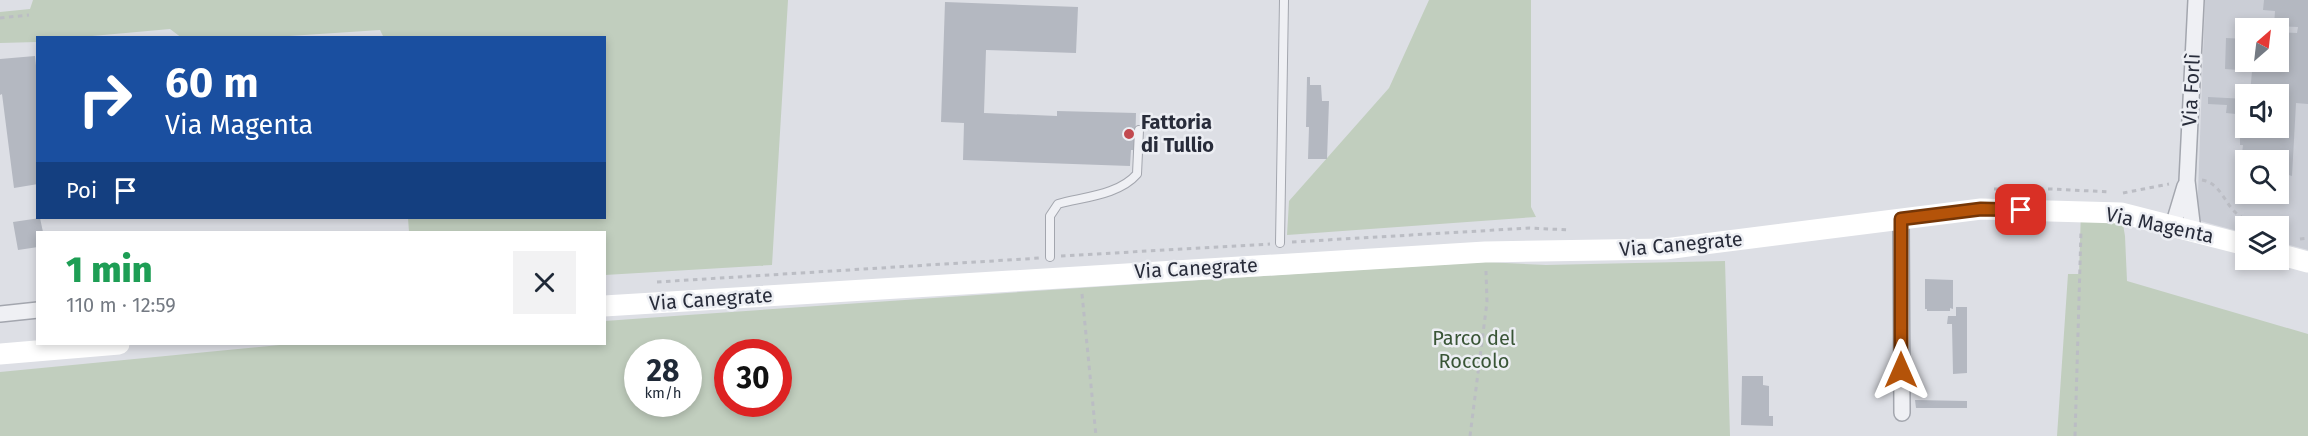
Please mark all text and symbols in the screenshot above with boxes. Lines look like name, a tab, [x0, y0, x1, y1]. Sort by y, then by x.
north arrow	[2235, 18, 2289, 72]
map controls	[2235, 18, 2289, 270]
street label: Via Forlì	[2177, 53, 2205, 127]
text: 60 m	[165, 58, 259, 108]
icon: right	[66, 60, 144, 138]
button: sound	[2235, 84, 2289, 138]
text: Via Magenta	[165, 109, 313, 141]
place label: Fattoria di Tullio	[1141, 110, 1214, 157]
marker: Fattoria di Tullio	[1122, 127, 1136, 141]
button: search	[2235, 150, 2289, 204]
icon: arrive	[109, 174, 142, 207]
text: Poi	[66, 177, 97, 204]
pin	[1995, 184, 2046, 235]
icon: arrive	[2004, 193, 2037, 226]
street label: Via Magenta	[2104, 202, 2216, 248]
button: layers	[2235, 216, 2289, 270]
street label: Via Canegrate	[1618, 227, 1744, 261]
text: 1 min	[66, 248, 152, 292]
button: close	[513, 251, 576, 314]
street label: Via Canegrate	[1134, 253, 1258, 283]
street label: Via Canegrate	[649, 283, 773, 315]
text: 110 m · 12:59	[66, 293, 176, 317]
park label: Parco del Roccolo	[1432, 326, 1516, 373]
position arrow	[1869, 338, 1933, 402]
speed limit sign: 30	[714, 339, 792, 417]
text: 28	[647, 353, 679, 389]
text: km/h	[644, 384, 682, 402]

